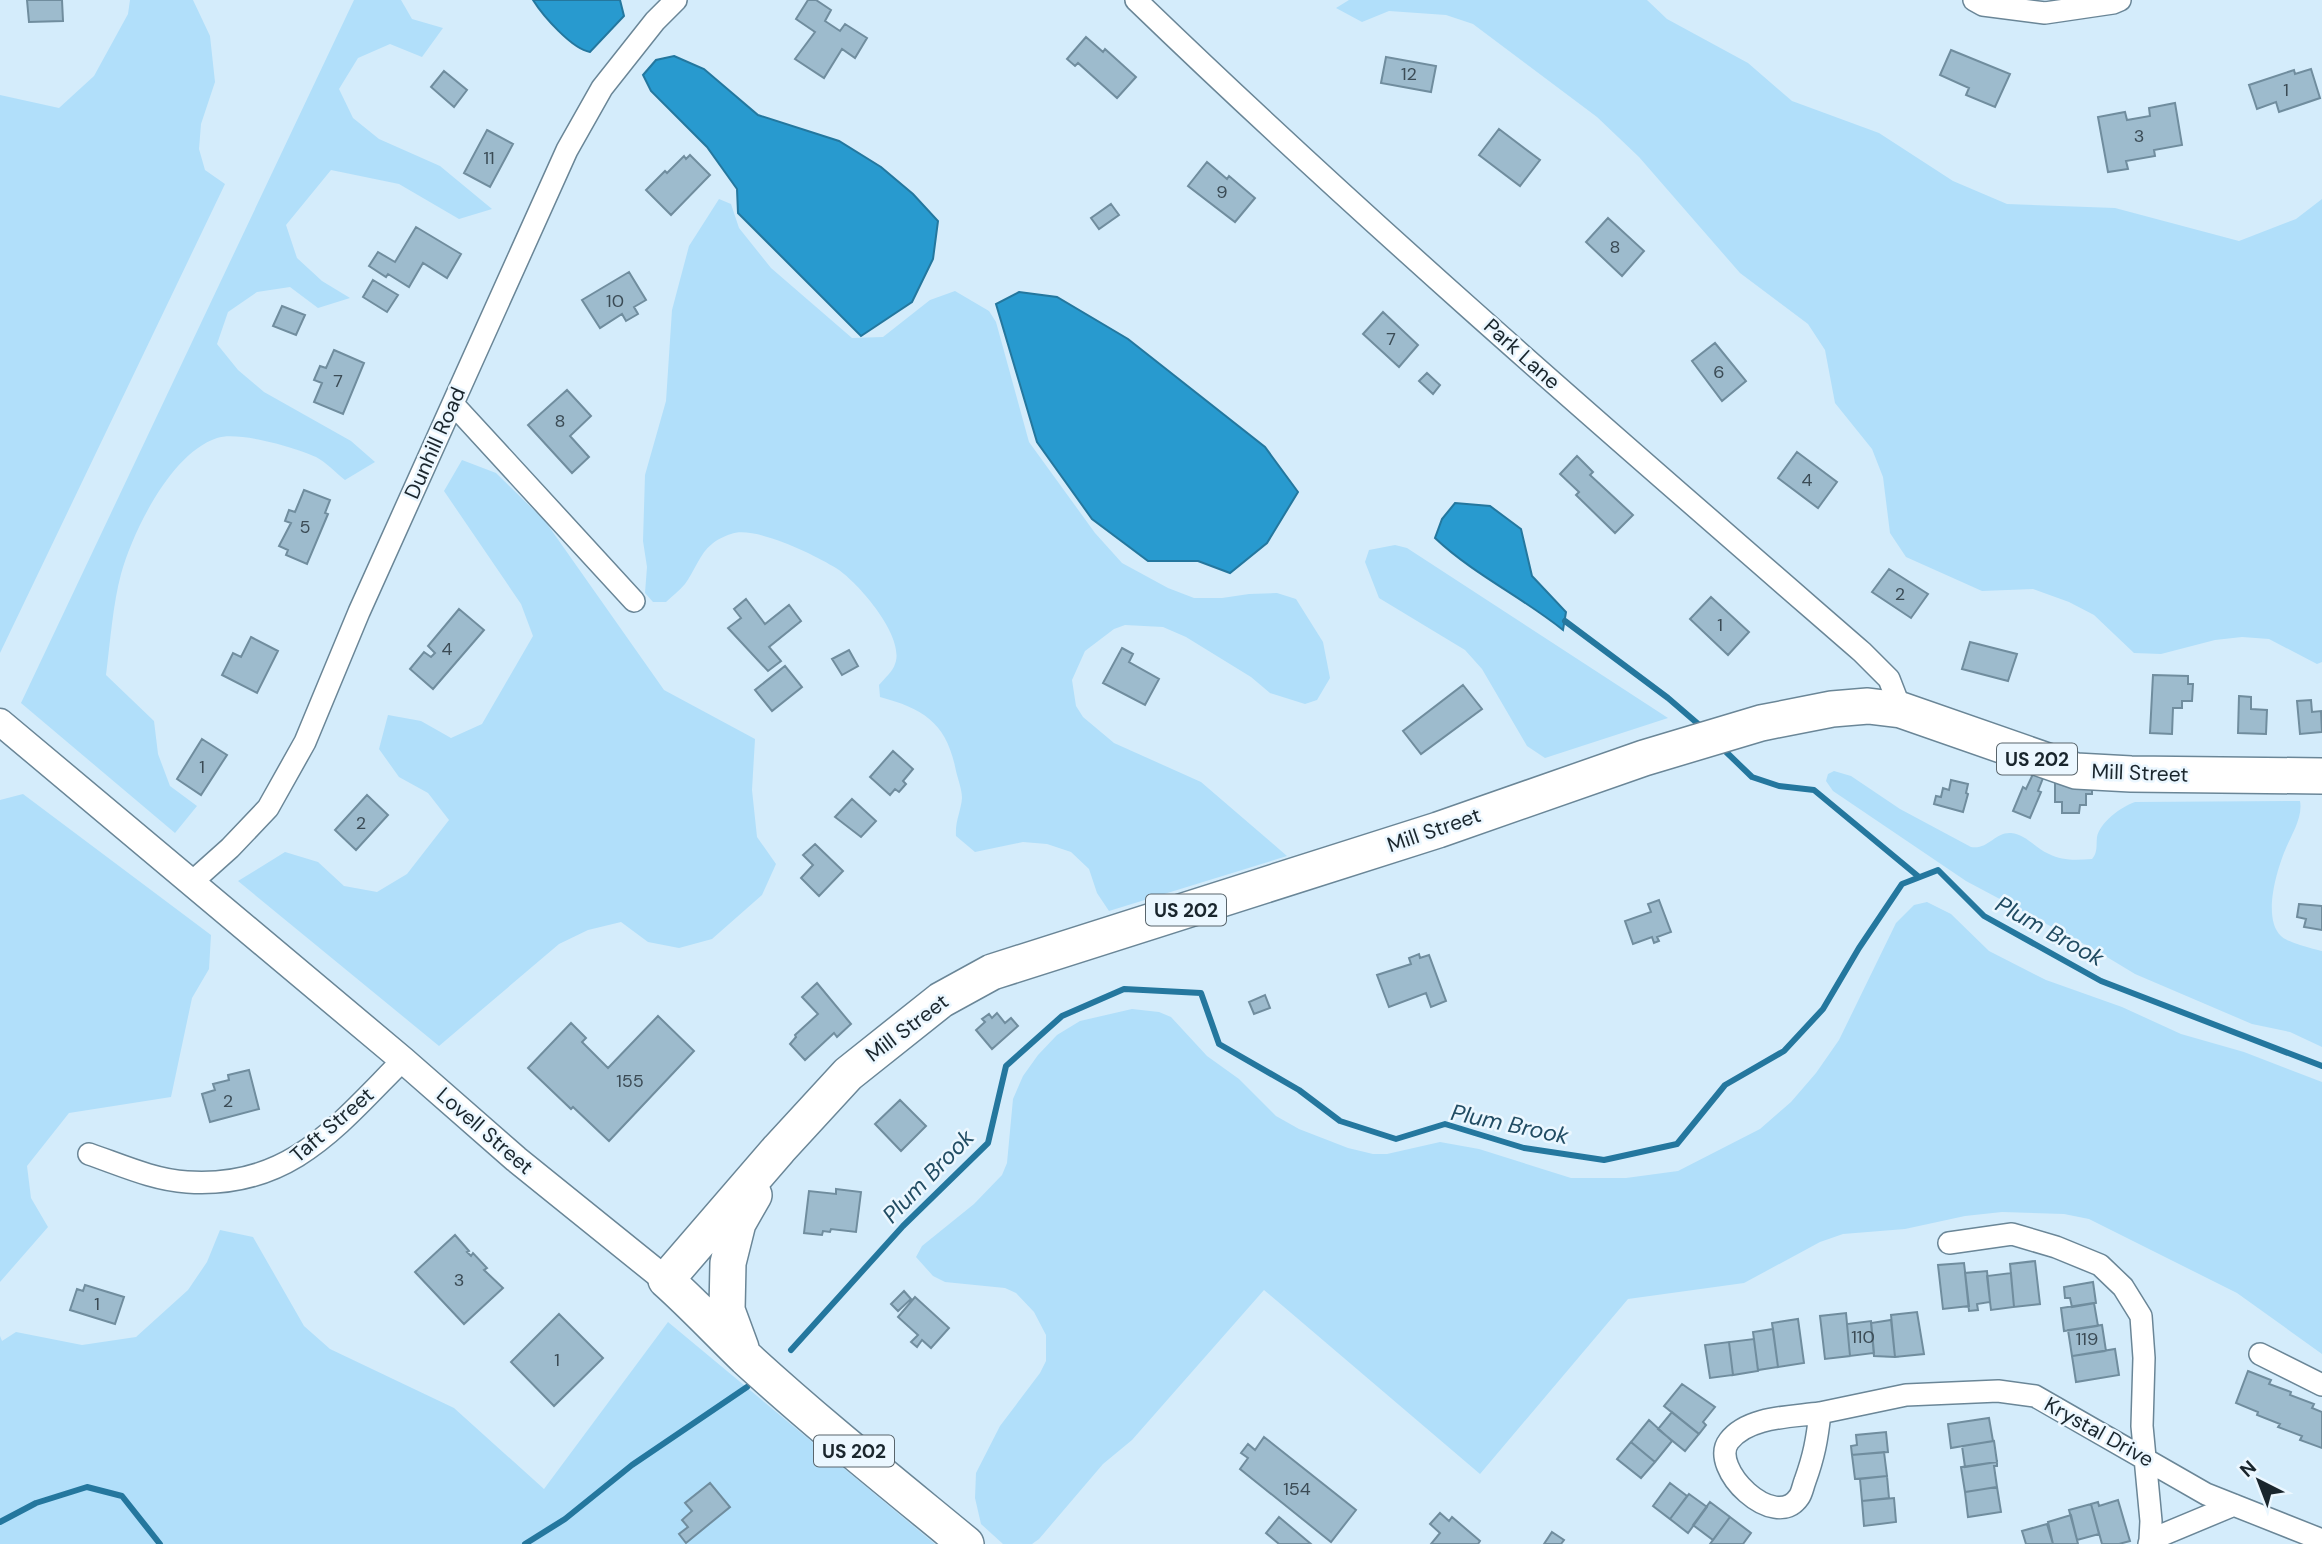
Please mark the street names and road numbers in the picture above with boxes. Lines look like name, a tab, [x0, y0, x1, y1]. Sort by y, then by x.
street label: Park Lane	[1478, 312, 1566, 396]
street label: Dunhill Road	[398, 383, 472, 503]
road number: US 202	[1997, 744, 2077, 774]
street label: Mill Street	[2091, 757, 2189, 789]
street label: Mill Street	[1384, 801, 1484, 859]
road number: US 202	[1146, 894, 1226, 926]
street label: Mill Street	[860, 988, 954, 1068]
street label: Taft Street	[284, 1081, 380, 1169]
street label: Lovell Street	[431, 1081, 539, 1181]
street label: Krystal Drive	[2039, 1390, 2159, 1474]
road number: US 202	[814, 1436, 894, 1466]

